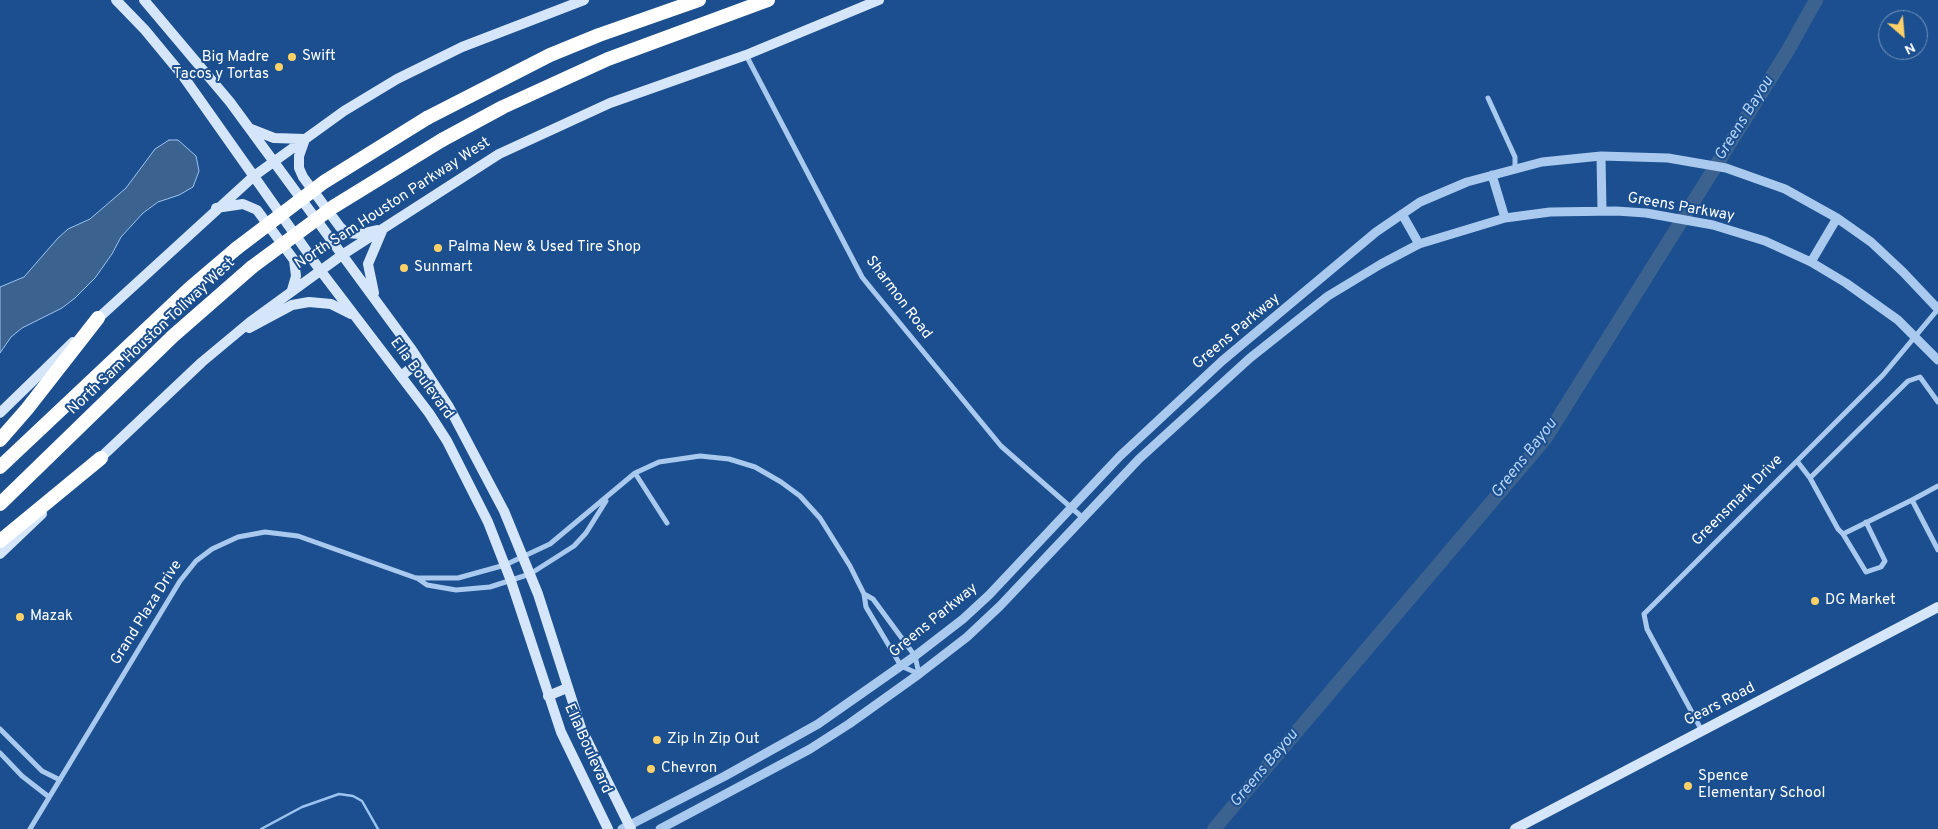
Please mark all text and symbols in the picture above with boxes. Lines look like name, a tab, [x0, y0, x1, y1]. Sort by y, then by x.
north arrow	[1878, 10, 1928, 60]
text: N	[1901, 38, 1918, 58]
place label: Swift	[302, 48, 336, 66]
place label: Big Madre Tacos y Tortas	[173, 49, 269, 84]
marker: Swift	[286, 51, 298, 63]
marker: Big Madre Tacos y Tortas	[273, 61, 285, 73]
water label: Greens Bayou	[1711, 73, 1779, 165]
street label: North Sam Houston Parkway West	[292, 134, 494, 274]
street label: Greens Parkway	[1626, 190, 1736, 226]
place label: Palma New & Used Tire Shop	[448, 239, 641, 257]
marker: Palma New & Used Tire Shop	[432, 242, 444, 254]
street label: Sharmon Road	[861, 253, 935, 343]
street label: North Sam Houston Tollway West	[65, 255, 239, 419]
place label: Sunmart	[414, 259, 473, 277]
marker: Sunmart	[398, 262, 410, 274]
street label: Greens Parkway	[1190, 290, 1284, 374]
street label: Ella Boulevard	[385, 335, 457, 423]
water label: Greens Bayou	[1488, 415, 1562, 503]
street label: Greensmark Drive	[1689, 452, 1787, 550]
street label: Grand Plaza Drive	[107, 557, 187, 669]
street label: Greens Parkway	[886, 580, 982, 662]
place label: DG Market	[1825, 592, 1896, 610]
marker: DG Market	[1809, 595, 1821, 607]
place label: Mazak	[30, 608, 73, 626]
marker: Mazak	[14, 611, 26, 623]
street label: Gears Road	[1681, 679, 1759, 731]
street label: Ella Boulevard	[559, 701, 615, 797]
water label: Greens Bayou	[1227, 726, 1303, 812]
place label: Zip In Zip Out	[667, 731, 759, 749]
marker: Zip In Zip Out	[651, 734, 663, 746]
place label: Chevron	[661, 760, 717, 778]
marker: Chevron	[645, 763, 657, 775]
place label: Spence Elementary School	[1698, 768, 1825, 803]
marker: Spence Elementary School	[1682, 780, 1694, 792]

